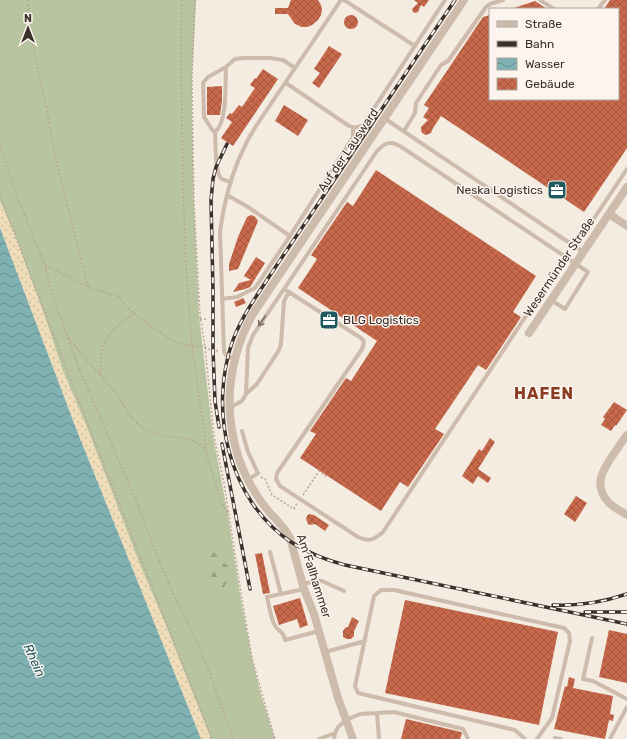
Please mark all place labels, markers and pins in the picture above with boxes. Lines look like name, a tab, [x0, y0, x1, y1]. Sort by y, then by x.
office icon: Neska Logistics	[546, 179, 568, 201]
place label: Neska Logistics	[456, 183, 543, 197]
office icon: BLG Logistics	[318, 309, 340, 331]
place label: BLG Logistics	[343, 313, 419, 327]

